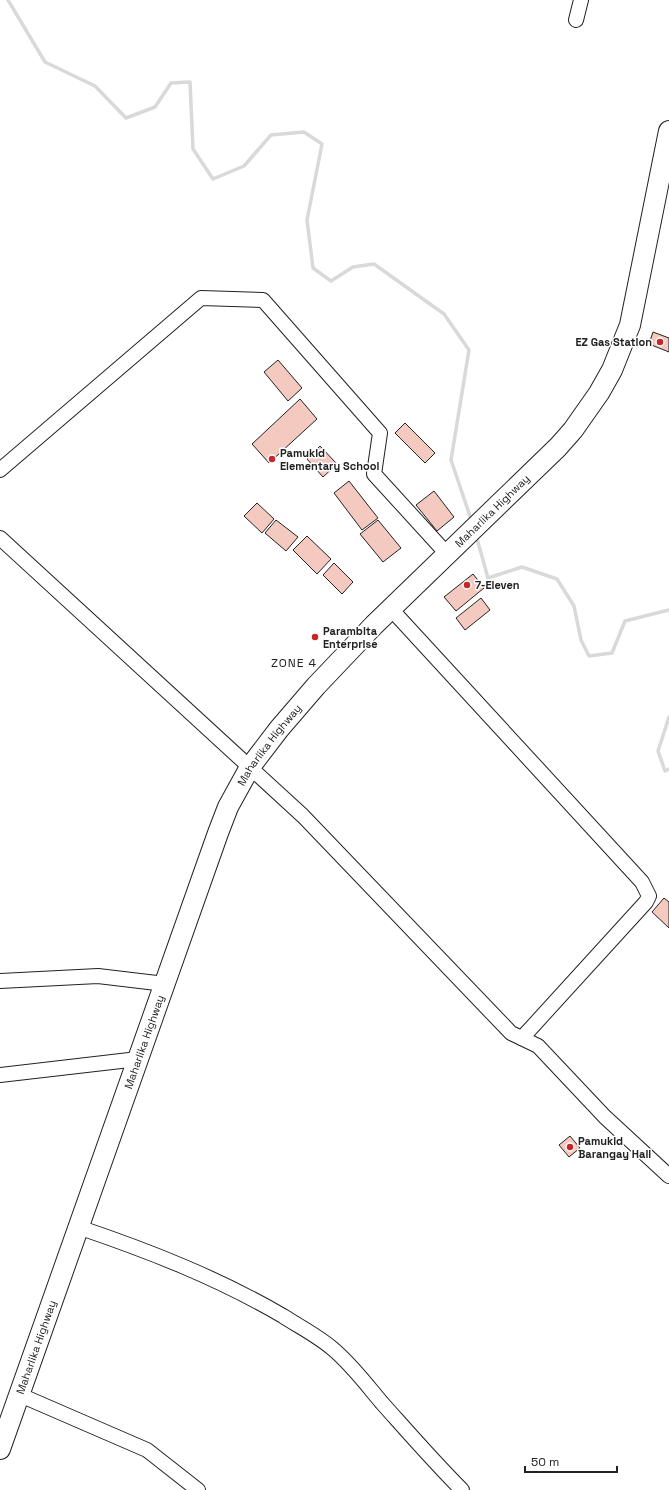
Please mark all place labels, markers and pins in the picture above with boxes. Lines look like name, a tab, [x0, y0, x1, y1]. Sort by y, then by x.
place label: EZ Gas Station	[576, 335, 652, 349]
marker: EZ Gas Station	[655, 337, 665, 347]
place label: Pamukid Elementary School	[280, 446, 379, 473]
marker: Pamukid Elementary School	[267, 454, 277, 464]
place label: 7-Eleven	[475, 578, 520, 592]
marker: 7-Eleven	[462, 580, 472, 590]
place label: Parambita Enterprise	[323, 624, 378, 651]
marker: Parambita Enterprise	[310, 632, 320, 642]
place label: Pamukid Barangay Hall	[578, 1134, 651, 1161]
marker: Pamukid Barangay Hall	[565, 1142, 575, 1152]

